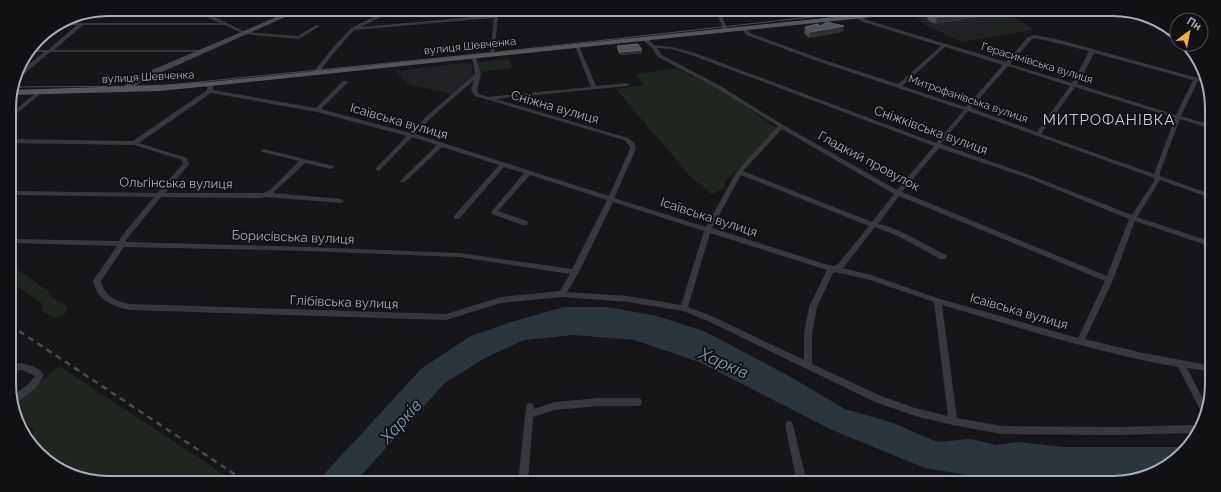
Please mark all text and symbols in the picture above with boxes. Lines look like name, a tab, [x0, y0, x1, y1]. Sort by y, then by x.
north arrow	[1169, 12, 1209, 52]
text: Пн	[1184, 15, 1204, 33]
street label: вулиця Шевченка	[423, 35, 517, 57]
street label: Герасимівська вулиця	[980, 40, 1094, 86]
street label: вулиця Шевченка	[101, 68, 195, 86]
street label: Митрофанівська вулиця	[906, 72, 1030, 126]
street label: Сніжна вулиця	[509, 87, 601, 127]
street label: Ісаївська вулиця	[348, 100, 450, 142]
street label: Сніжківська вулиця	[872, 102, 990, 158]
district label: МИТРОФАНІВКА	[1043, 111, 1175, 129]
street label: Гладкий провулок	[815, 128, 923, 194]
street label: Ольгінська вулиця	[119, 175, 233, 191]
street label: Ісаївська вулиця	[659, 194, 759, 240]
street label: Борисівська вулиця	[231, 227, 355, 247]
street label: Ісаївська вулиця	[968, 290, 1070, 332]
street label: Глібівська вулиця	[289, 293, 399, 311]
water label: Харків	[695, 343, 752, 383]
water label: Харків	[375, 395, 426, 448]

